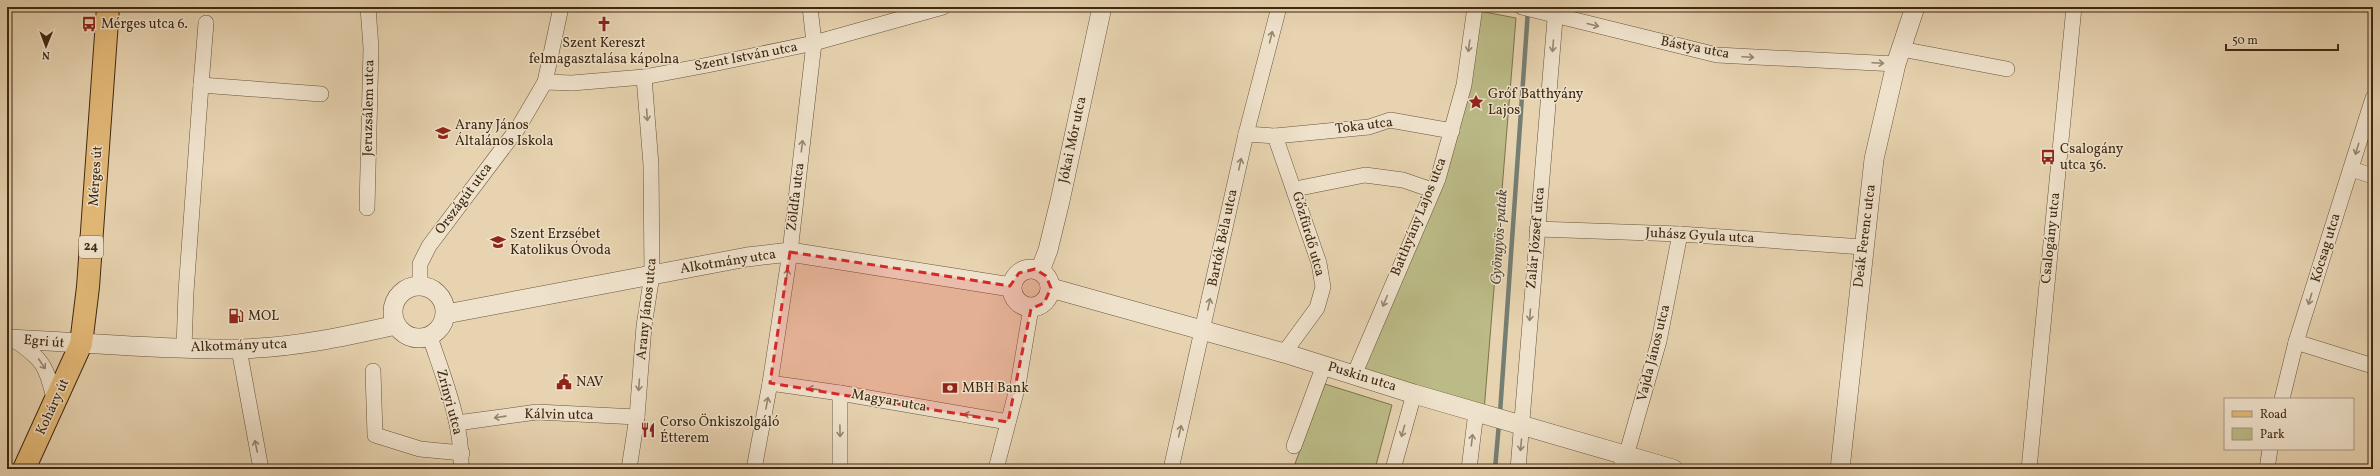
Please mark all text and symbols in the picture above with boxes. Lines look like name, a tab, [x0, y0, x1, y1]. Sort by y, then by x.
bus stop icon: Mérges utca 6.	[80, 15, 98, 33]
place label: Mérges utca 6.	[101, 15, 188, 34]
church icon: Szent Kereszt felmagasztalása kápolna	[595, 15, 613, 33]
one-way arrow	[1587, 22, 1600, 29]
north arrow	[26, 26, 66, 66]
scale bar	[2226, 26, 2338, 52]
one-way arrow	[1268, 31, 1275, 44]
street label: Bástya utca	[1659, 32, 1731, 64]
text: 50 m	[2232, 33, 2258, 49]
place label: Szent Kereszt felmagasztalása kápolna	[529, 34, 679, 69]
street label: Szent István utca	[693, 38, 799, 76]
one-way arrow	[1465, 39, 1473, 52]
one-way arrow	[1549, 39, 1556, 52]
text: N	[42, 47, 50, 62]
one-way arrow	[1741, 53, 1754, 60]
street label: Jeruzsálem utca	[359, 59, 379, 157]
one-way arrow	[1871, 59, 1884, 67]
place label: Gróf Batthyány Lajos	[1488, 85, 1584, 120]
place icon: Gróf Batthyány Lajos	[1467, 93, 1485, 111]
street label: Jókai Mór utca	[1055, 95, 1091, 185]
one-way arrow	[644, 109, 651, 122]
street label: Toka utca	[1334, 113, 1394, 139]
place label: Arany János Általános Iskola	[455, 116, 554, 151]
school or university icon: Arany János Általános Iskola	[434, 124, 452, 142]
one-way arrow	[799, 140, 806, 153]
place label: Csalogány utca 36.	[2060, 140, 2124, 175]
one-way arrow	[2353, 142, 2360, 155]
street label: Mérges út	[84, 145, 108, 207]
bus stop icon: Csalogány utca 36.	[2039, 148, 2057, 166]
street label: Batthyány Lajos utca	[1387, 155, 1451, 279]
one-way arrow	[1236, 157, 1244, 170]
street label: Országút utca	[431, 159, 497, 239]
street label: Zöldfa utca	[782, 162, 810, 232]
street label: Deák Ferenc utca	[1849, 183, 1881, 289]
street label: Zalár József utca	[1522, 186, 1550, 290]
street label: Bartók Béla utca	[1203, 187, 1243, 289]
water label: Gyöngyös-patak	[1486, 188, 1514, 286]
street label: Gőzfürdő utca	[1287, 189, 1329, 279]
street label: Csalogány utca	[2037, 191, 2065, 285]
street label: Kócsag utca	[2306, 211, 2346, 285]
street label: Juhász Gyula utca	[1645, 224, 1755, 248]
place label: Szent Erzsébet Katolikus Óvoda	[510, 225, 611, 260]
school or university icon: Szent Erzsébet Katolikus Óvoda	[489, 233, 507, 251]
road number: 24	[79, 236, 103, 258]
street label: Alkotmány utca	[679, 245, 777, 279]
street label: Arany János utca	[632, 257, 662, 361]
one-way arrow	[783, 269, 791, 282]
one-way arrow	[2306, 293, 2313, 306]
one-way arrow	[1381, 294, 1388, 306]
one-way arrow	[1205, 298, 1213, 311]
street label: Vajda János utca	[1633, 303, 1675, 403]
fuel station icon: MOL	[227, 307, 245, 325]
place label: MOL	[248, 307, 279, 326]
one-way arrow	[1527, 308, 1534, 321]
street label: Egri út	[23, 331, 65, 353]
street label: Alkotmány utca	[190, 335, 288, 357]
one-way arrow	[38, 358, 46, 369]
street label: Puskin utca	[1325, 358, 1399, 396]
street label: Zrínyi utca	[431, 367, 467, 437]
public building icon: NAV	[555, 373, 573, 391]
place label: NAV	[576, 373, 604, 392]
street label: Koháry út	[32, 376, 74, 438]
one-way arrow	[636, 378, 643, 391]
bank icon: MBH Bank	[941, 379, 959, 397]
place label: MBH Bank	[962, 379, 1029, 398]
one-way arrow	[808, 385, 821, 393]
street label: Magyar utca	[850, 385, 928, 417]
one-way arrow	[763, 397, 771, 410]
legend	[2224, 398, 2354, 450]
street label: Kálvin utca	[524, 405, 594, 425]
text: Road	[2260, 407, 2287, 423]
one-way arrow	[964, 411, 977, 419]
one-way arrow	[494, 413, 507, 421]
place label: Corso Önkiszolgáló Étterem	[660, 413, 779, 448]
restaurant icon: Corso Önkiszolgáló Étterem	[639, 421, 657, 439]
one-way arrow	[836, 424, 844, 437]
one-way arrow	[1176, 425, 1184, 438]
one-way arrow	[1399, 425, 1407, 438]
text: Park	[2260, 427, 2285, 443]
one-way arrow	[1468, 434, 1476, 447]
one-way arrow	[1517, 438, 1524, 451]
one-way arrow	[252, 439, 260, 452]

